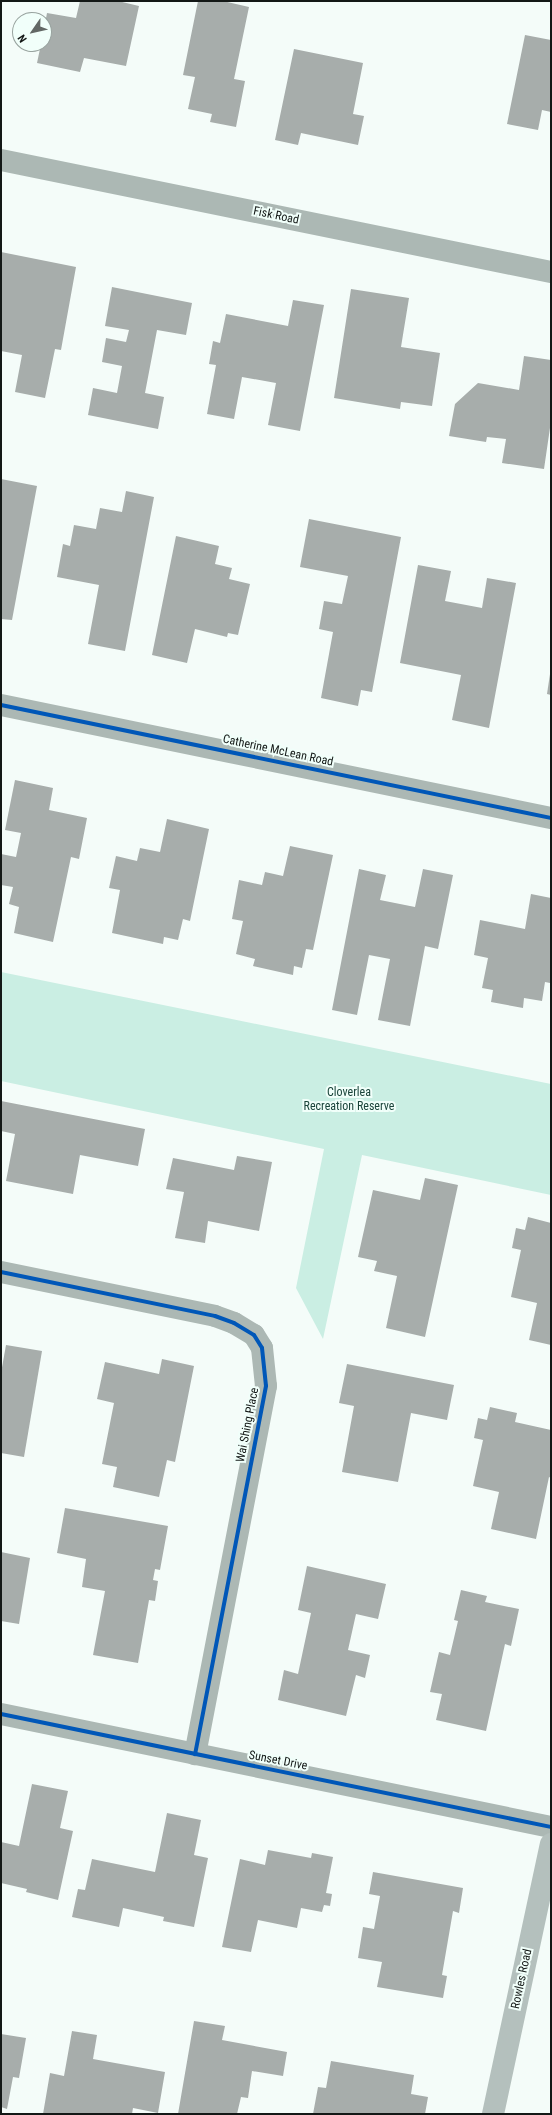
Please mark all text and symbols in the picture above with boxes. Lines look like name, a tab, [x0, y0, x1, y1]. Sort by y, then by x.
north arrow	[12, 12, 52, 52]
text: N	[15, 32, 30, 45]
street label: Fisk Road	[252, 204, 300, 228]
street label: Catherine McLean Road	[221, 732, 335, 770]
park label: Cloverlea Recreation Reserve	[304, 1086, 394, 1114]
street label: Wai Shing Place	[234, 1386, 262, 1464]
street label: Sunset Drive	[248, 1748, 308, 1774]
street label: Rowles Road	[509, 1948, 535, 2010]

